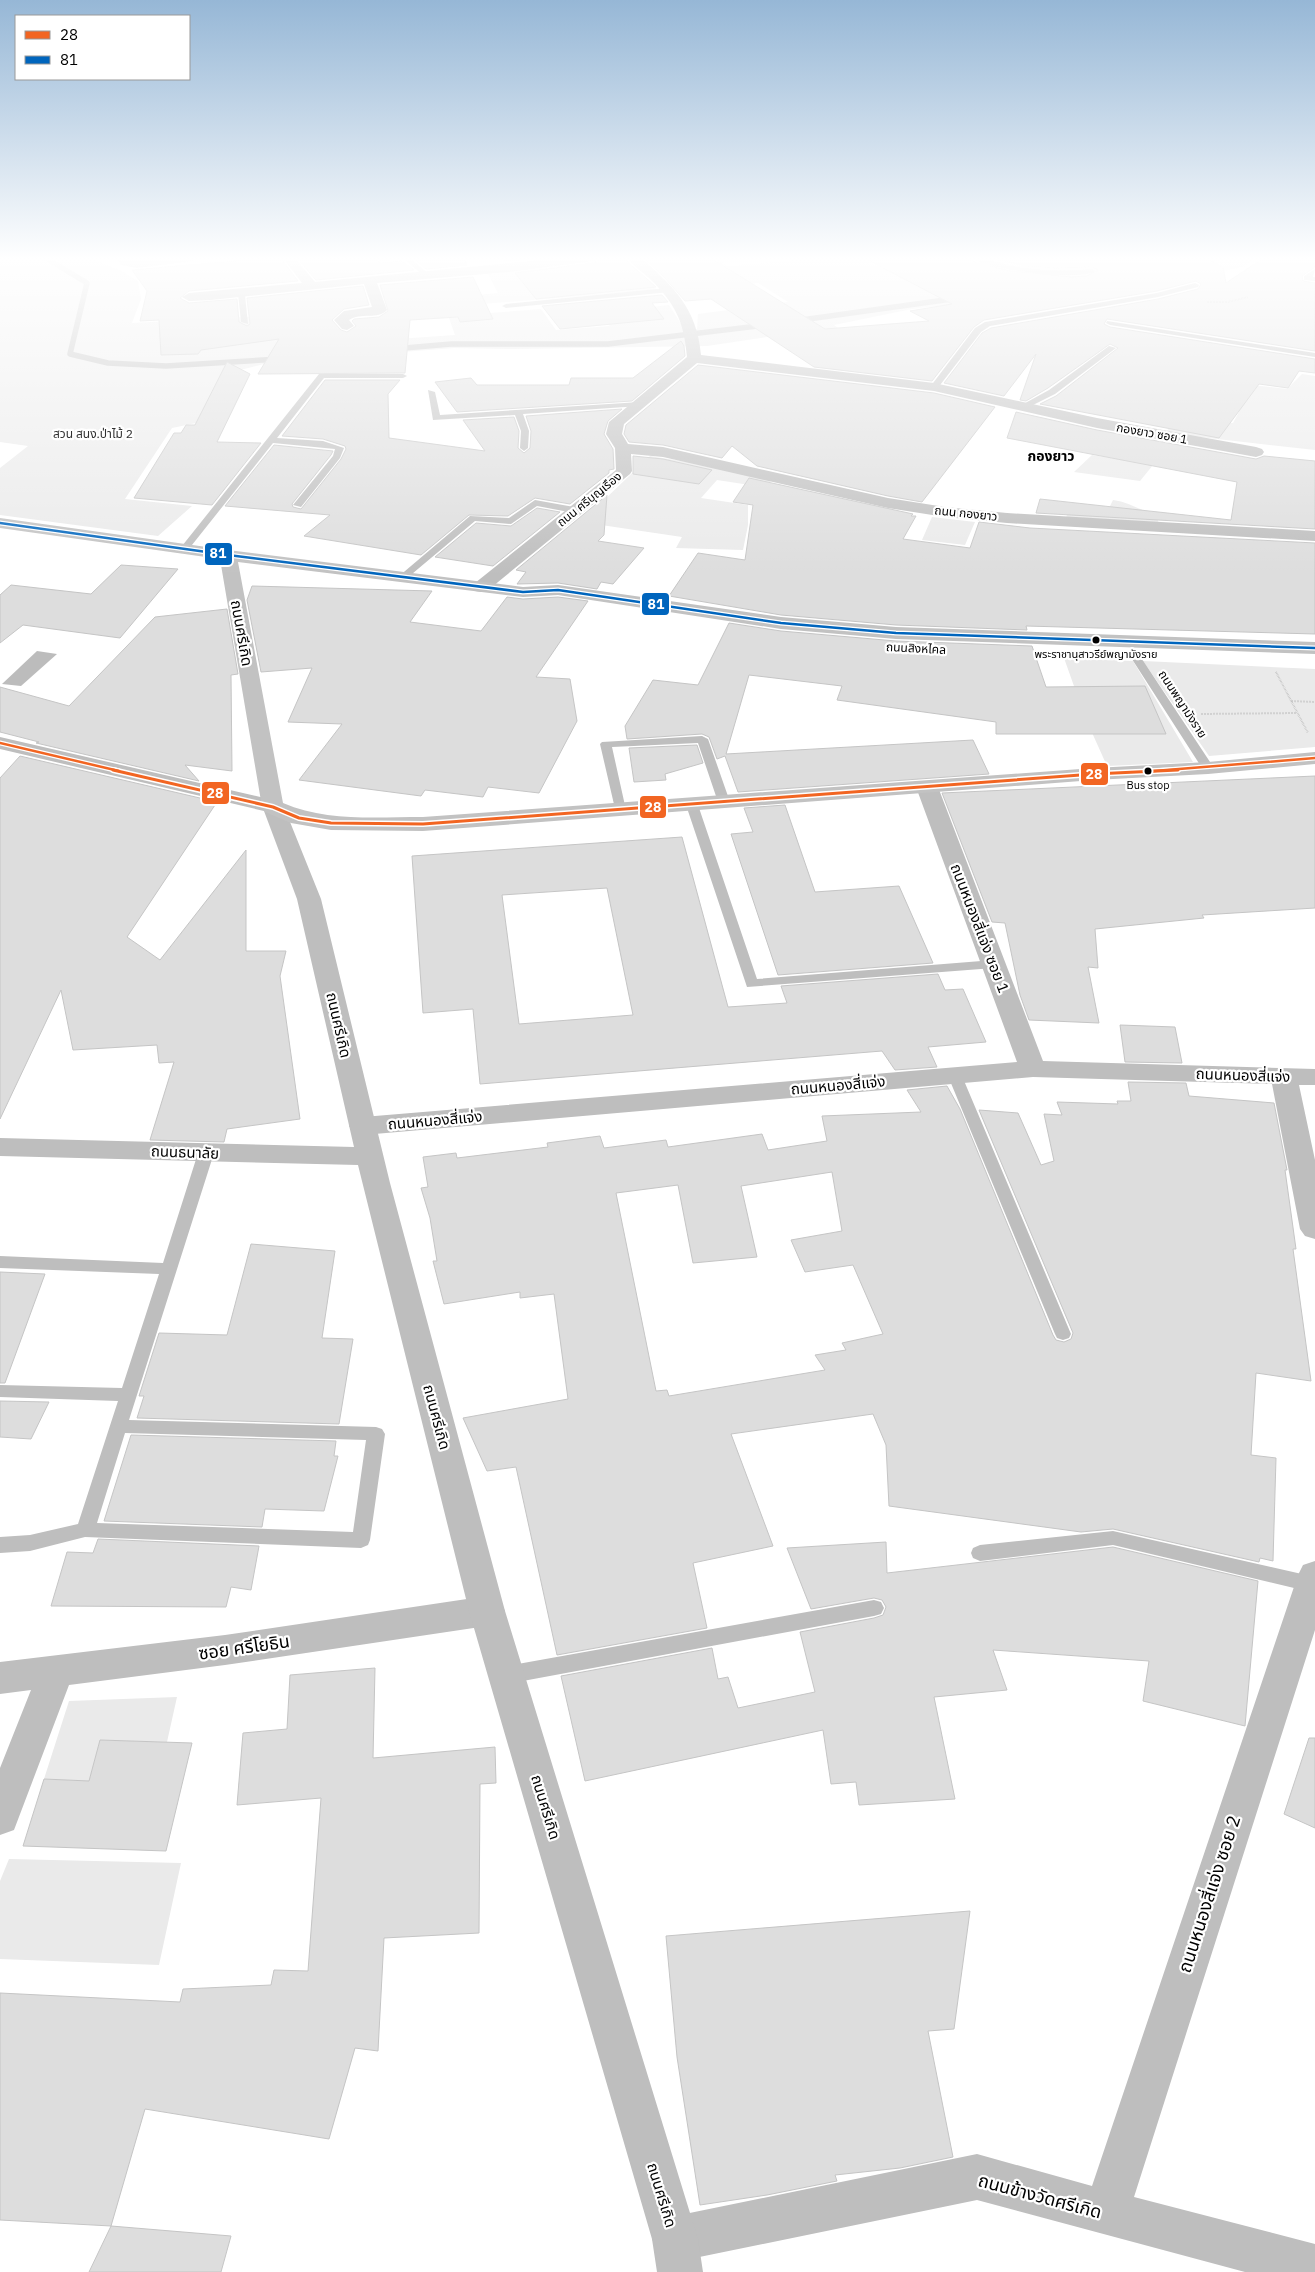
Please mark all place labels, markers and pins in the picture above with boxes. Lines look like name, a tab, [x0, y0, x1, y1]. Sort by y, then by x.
marker: พระราชานุสาวรีย์พญามังราย	[1091, 635, 1101, 645]
place label: พระราชานุสาวรีย์พญามังราย	[1034, 647, 1158, 661]
marker: Bus stop	[1143, 766, 1153, 776]
place label: Bus stop	[1126, 778, 1170, 792]

